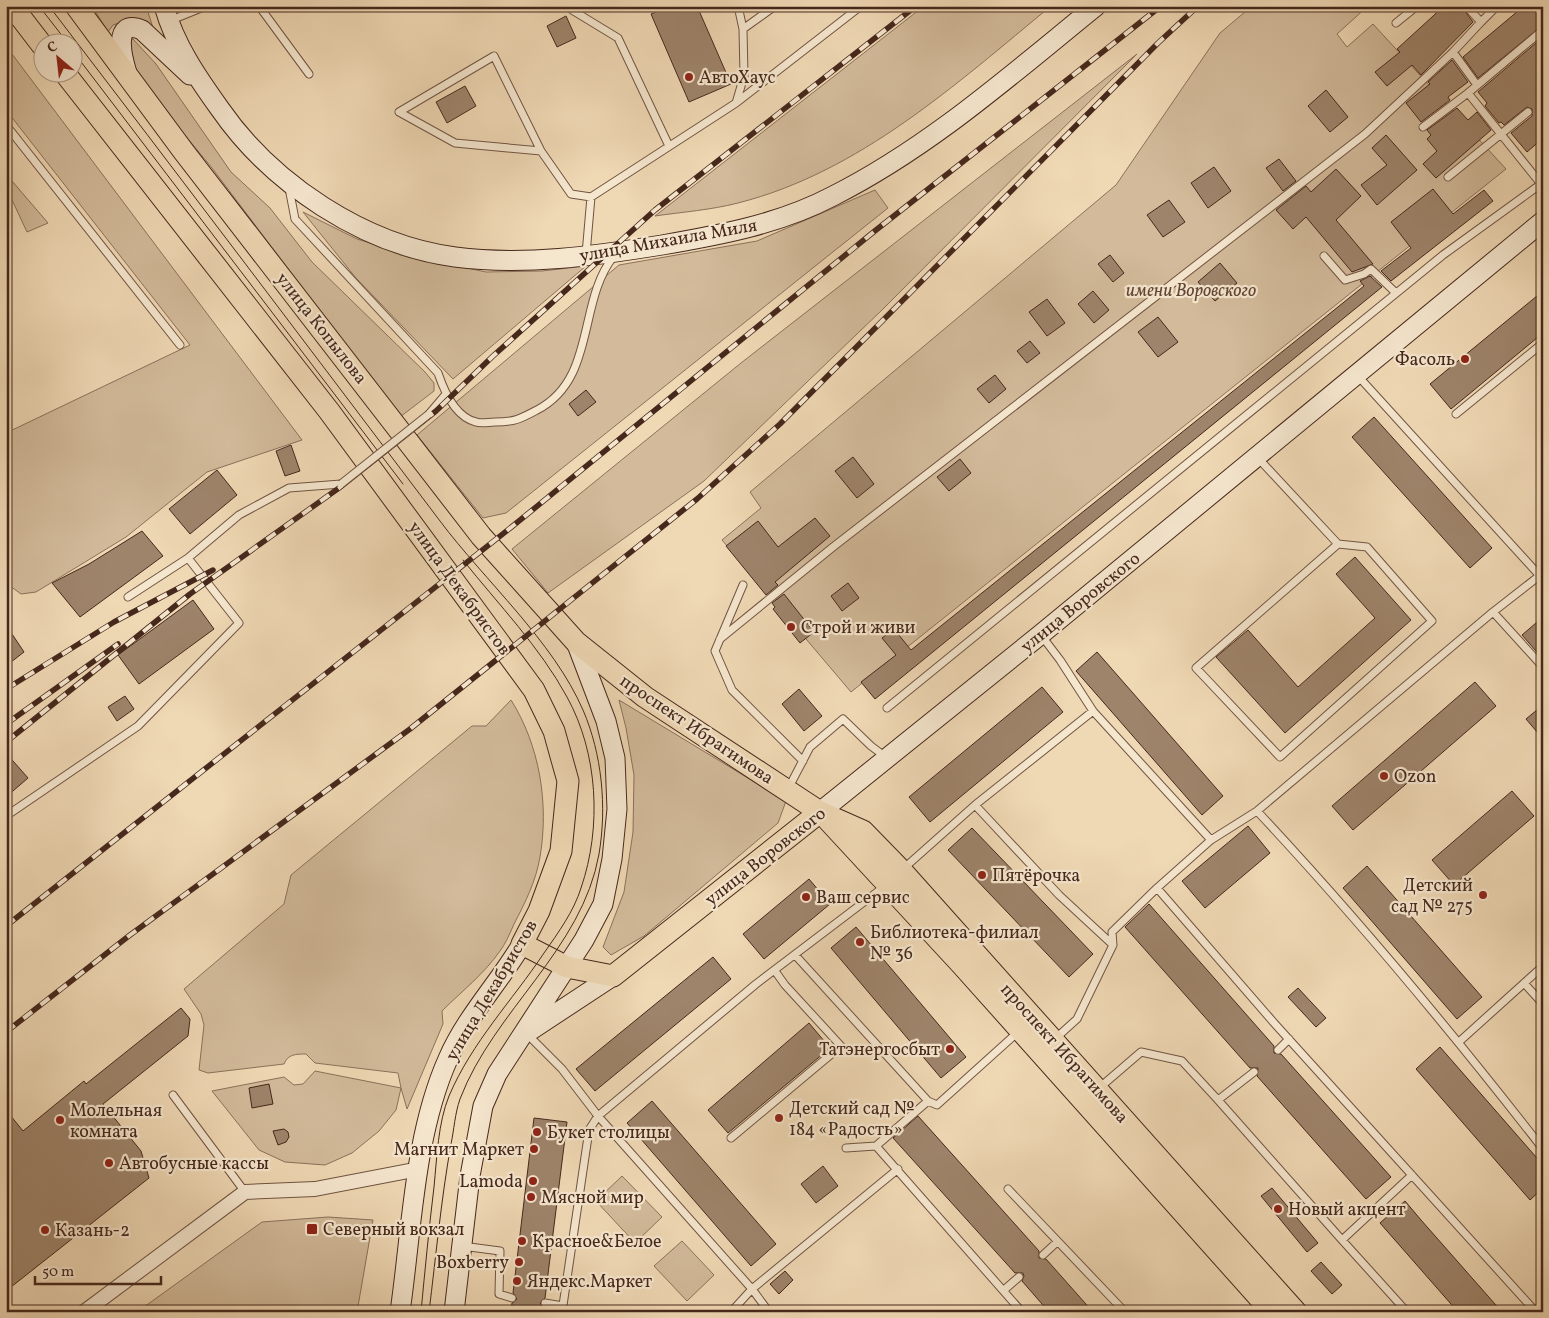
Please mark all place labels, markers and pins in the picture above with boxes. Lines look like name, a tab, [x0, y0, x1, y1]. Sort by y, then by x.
place label: АвтоХаус	[699, 66, 776, 91]
marker: АвтоХаус	[683, 71, 695, 83]
place label: Фасоль	[1395, 348, 1455, 373]
marker: Фасоль	[1459, 353, 1471, 365]
place label: Строй и живи	[801, 616, 916, 641]
marker: Строй и живи	[785, 621, 797, 633]
place label: Ozon	[1394, 765, 1437, 790]
marker: Ozon	[1378, 770, 1390, 782]
place label: Пятёрочка	[992, 864, 1080, 889]
marker: Пятёрочка	[976, 869, 988, 881]
place label: Детский сад № 275	[1391, 874, 1473, 920]
place label: Ваш сервис	[816, 886, 910, 911]
marker: Детский сад № 275	[1477, 889, 1489, 901]
marker: Ваш сервис	[800, 891, 812, 903]
place label: Библиотека-филиал № 36	[870, 921, 1039, 967]
marker: Библиотека-филиал № 36	[854, 936, 866, 948]
place label: Татэнергосбыт	[819, 1038, 940, 1063]
marker: Татэнергосбыт	[944, 1043, 956, 1055]
place label: Детский сад № 184 «Радость»	[789, 1097, 914, 1143]
place label: Молельная комната	[70, 1099, 162, 1145]
marker: Детский сад № 184 «Радость»	[773, 1112, 785, 1124]
marker: Молельная комната	[54, 1114, 66, 1126]
place label: Букет столицы	[547, 1121, 670, 1146]
marker: Букет столицы	[531, 1126, 543, 1138]
place label: Магнит Маркет	[394, 1138, 524, 1163]
marker: Магнит Маркет	[528, 1143, 540, 1155]
place label: Автобусные кассы	[119, 1152, 269, 1177]
marker: Автобусные кассы	[103, 1157, 115, 1169]
place label: Lamoda	[459, 1170, 523, 1195]
marker: Lamoda	[527, 1175, 539, 1187]
place label: Мясной мир	[541, 1186, 644, 1211]
marker: Мясной мир	[525, 1191, 537, 1203]
place label: Новый акцент	[1288, 1198, 1406, 1223]
marker: Новый акцент	[1272, 1203, 1284, 1215]
place label: Северный вокзал	[323, 1218, 465, 1243]
place label: Казань-2	[55, 1219, 130, 1244]
marker: Северный вокзал	[305, 1222, 319, 1236]
marker: Казань-2	[39, 1224, 51, 1236]
place label: Красное&Белое	[532, 1230, 662, 1255]
marker: Красное&Белое	[516, 1235, 528, 1247]
place label: Boxberry	[436, 1251, 509, 1276]
marker: Boxberry	[513, 1256, 525, 1268]
place label: Яндекс.Маркет	[527, 1270, 652, 1295]
marker: Яндекс.Маркет	[511, 1275, 523, 1287]

